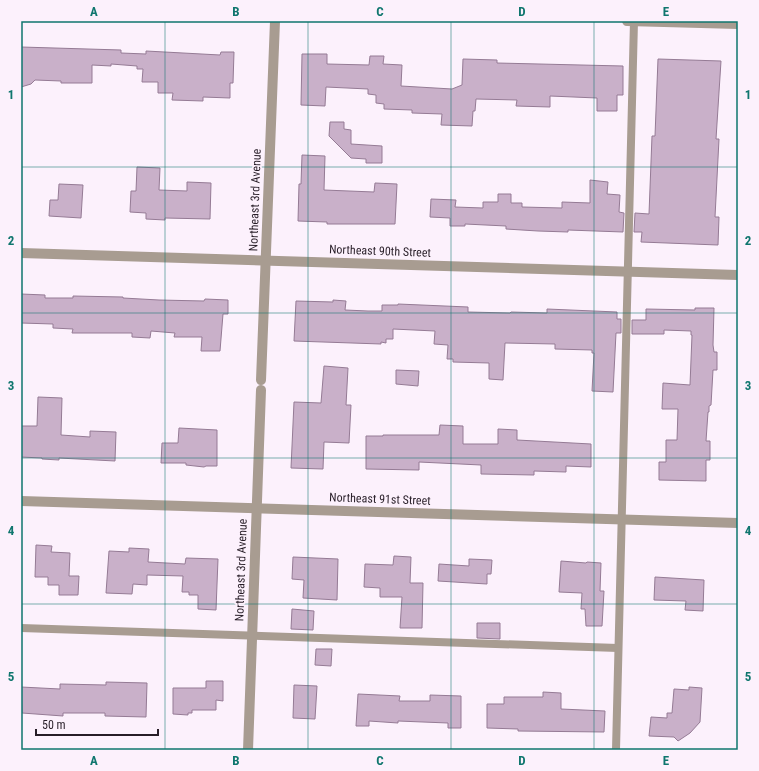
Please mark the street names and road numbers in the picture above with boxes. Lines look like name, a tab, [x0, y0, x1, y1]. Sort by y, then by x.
street label: Northeast 3rd Avenue	[246, 148, 264, 252]
street label: Northeast 90th Street	[329, 242, 432, 260]
street label: Northeast 91st Street	[329, 490, 431, 508]
street label: Northeast 3rd Avenue	[232, 518, 250, 622]

